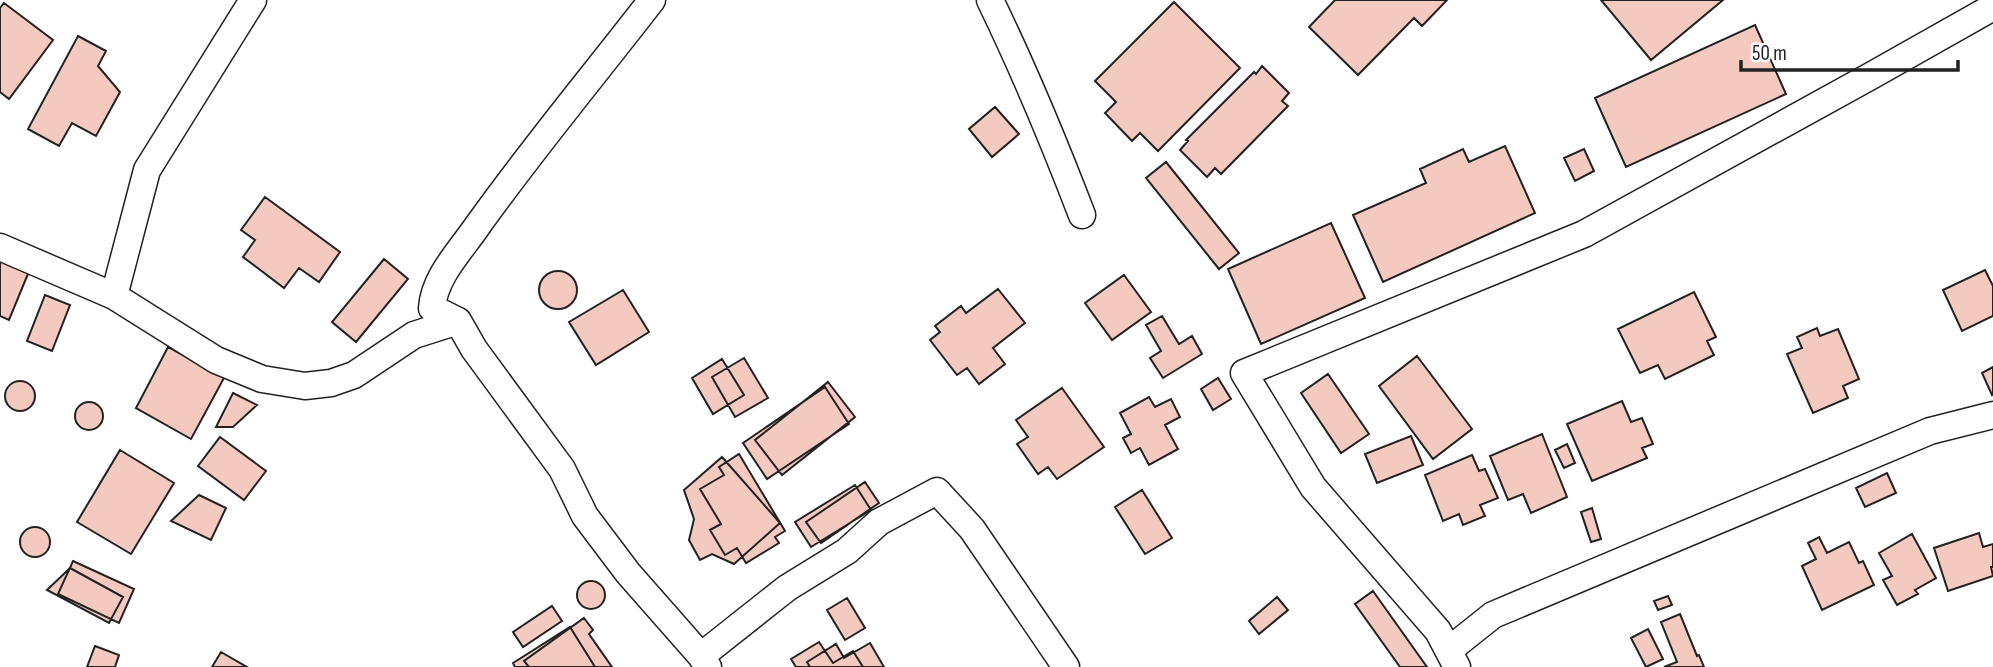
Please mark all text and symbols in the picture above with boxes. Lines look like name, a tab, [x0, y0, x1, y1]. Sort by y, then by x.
scale bar	[1741, 28, 1958, 72]
text: 50 m	[1752, 41, 1787, 66]

